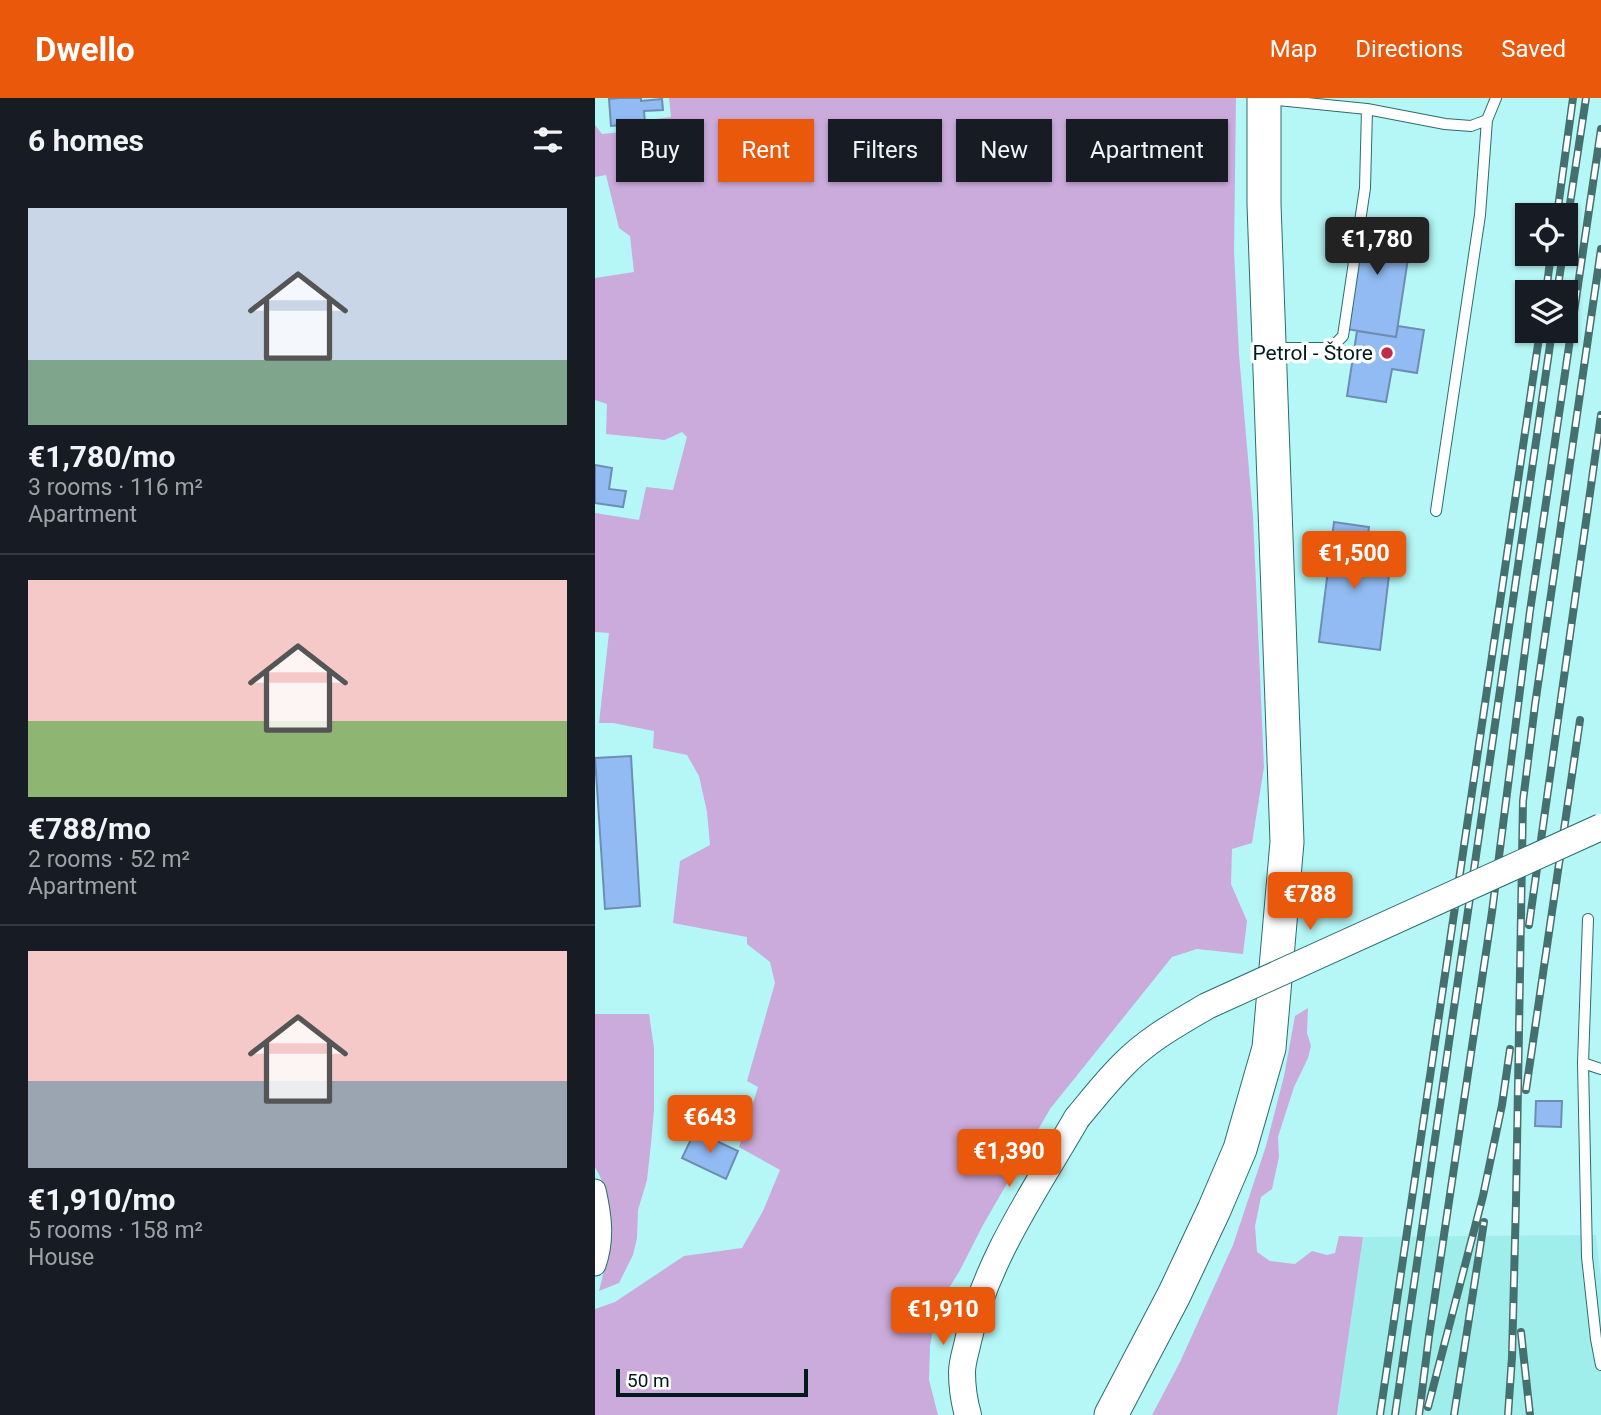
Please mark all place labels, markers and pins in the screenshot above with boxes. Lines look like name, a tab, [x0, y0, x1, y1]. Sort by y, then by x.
pin: €1,780	[1320, 218, 1434, 277]
place label: Petrol - Štore	[1252, 341, 1373, 365]
marker: Petrol - Štore	[1379, 345, 1395, 361]
pin: €1,500	[1297, 532, 1411, 591]
pin: €788	[1269, 872, 1351, 932]
pin: €643	[669, 1096, 751, 1155]
pin: €1,390	[952, 1130, 1066, 1189]
pin: €1,910	[886, 1288, 1000, 1347]

